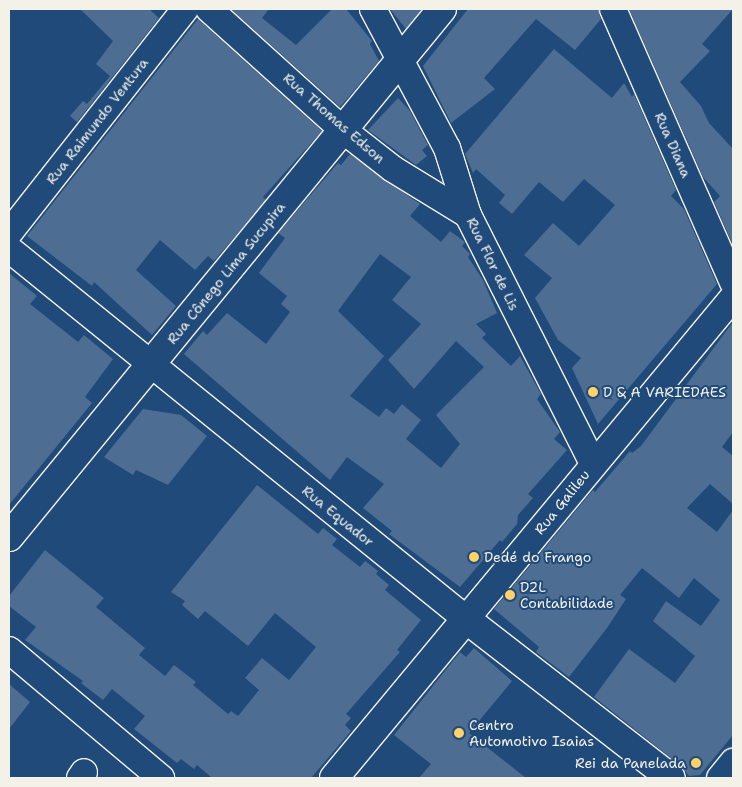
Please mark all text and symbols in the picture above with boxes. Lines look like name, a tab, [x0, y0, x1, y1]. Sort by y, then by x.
street label: Rua Raimundo Ventura	[42, 54, 152, 188]
street label: Rua Thomas Edson	[280, 69, 388, 167]
street label: Rua Diana	[651, 110, 695, 180]
street label: Rua Cônego Lima Sucupira	[163, 199, 289, 347]
street label: Rua Flor de Lis	[463, 215, 523, 313]
place label: D & A VARIEDAES	[603, 384, 726, 400]
marker: D & A VARIEDAES	[587, 386, 599, 398]
street label: Rua Galileu	[531, 466, 593, 538]
street label: Rua Equador	[299, 482, 377, 550]
place label: Dedé do Frango	[484, 549, 591, 565]
marker: Dedé do Frango	[468, 551, 480, 563]
place label: D2L Contabilidade	[520, 579, 614, 612]
marker: D2L Contabilidade	[504, 589, 516, 601]
place label: Centro Automotivo Isaias	[469, 717, 594, 750]
marker: Centro Automotivo Isaias	[453, 727, 465, 739]
place label: Rei da Panelada	[575, 755, 686, 771]
marker: Rei da Panelada	[690, 757, 702, 769]

